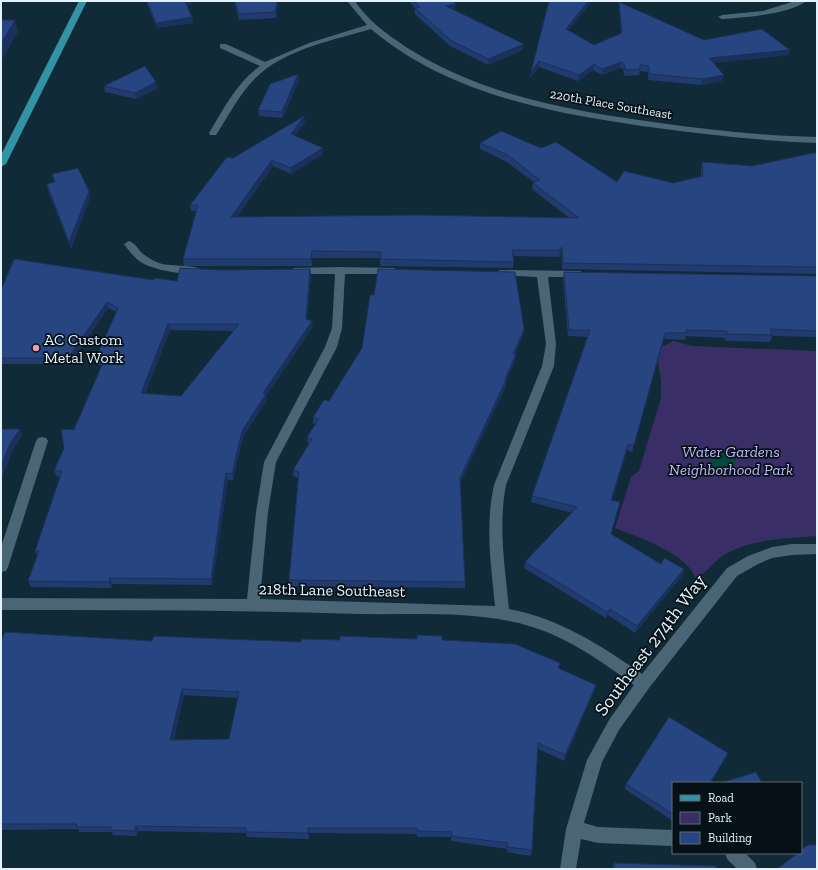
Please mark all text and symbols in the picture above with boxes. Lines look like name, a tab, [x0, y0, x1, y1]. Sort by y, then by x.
street label: 220th Place Southeast	[549, 86, 674, 122]
place label: AC Custom Metal Work	[44, 330, 124, 367]
marker: AC Custom Metal Work	[31, 343, 41, 353]
park label: Water Gardens Neighborhood Park	[669, 442, 793, 479]
street label: Southeast 274th Way	[589, 570, 711, 720]
street label: 218th Lane Southeast	[258, 579, 406, 601]
legend	[672, 782, 802, 854]
text: Road	[708, 791, 734, 805]
text: Park	[708, 811, 733, 825]
text: Building	[708, 831, 752, 845]

